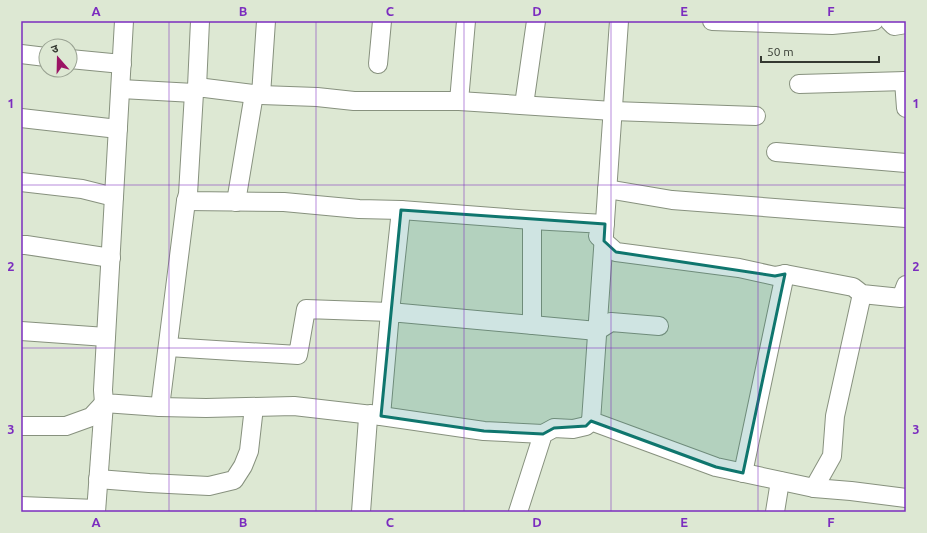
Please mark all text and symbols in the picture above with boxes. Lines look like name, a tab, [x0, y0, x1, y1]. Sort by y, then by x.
text: A	[91, 4, 101, 18]
text: B	[239, 4, 248, 18]
text: C	[386, 4, 395, 18]
text: D	[532, 4, 542, 18]
text: E	[680, 4, 688, 18]
text: F	[827, 4, 835, 18]
north arrow	[38, 38, 78, 78]
scale bar	[761, 38, 879, 64]
text: उ	[50, 42, 60, 55]
text: 50 m	[767, 45, 794, 58]
text: 1	[7, 96, 15, 110]
text: 1	[912, 96, 920, 110]
text: 2	[7, 259, 15, 273]
text: 2	[912, 259, 920, 273]
text: 3	[7, 422, 15, 436]
text: 3	[912, 422, 920, 436]
text: A	[91, 515, 101, 529]
text: B	[239, 515, 248, 529]
text: C	[386, 515, 395, 529]
text: D	[532, 515, 542, 529]
text: E	[680, 515, 688, 529]
text: F	[827, 515, 835, 529]

